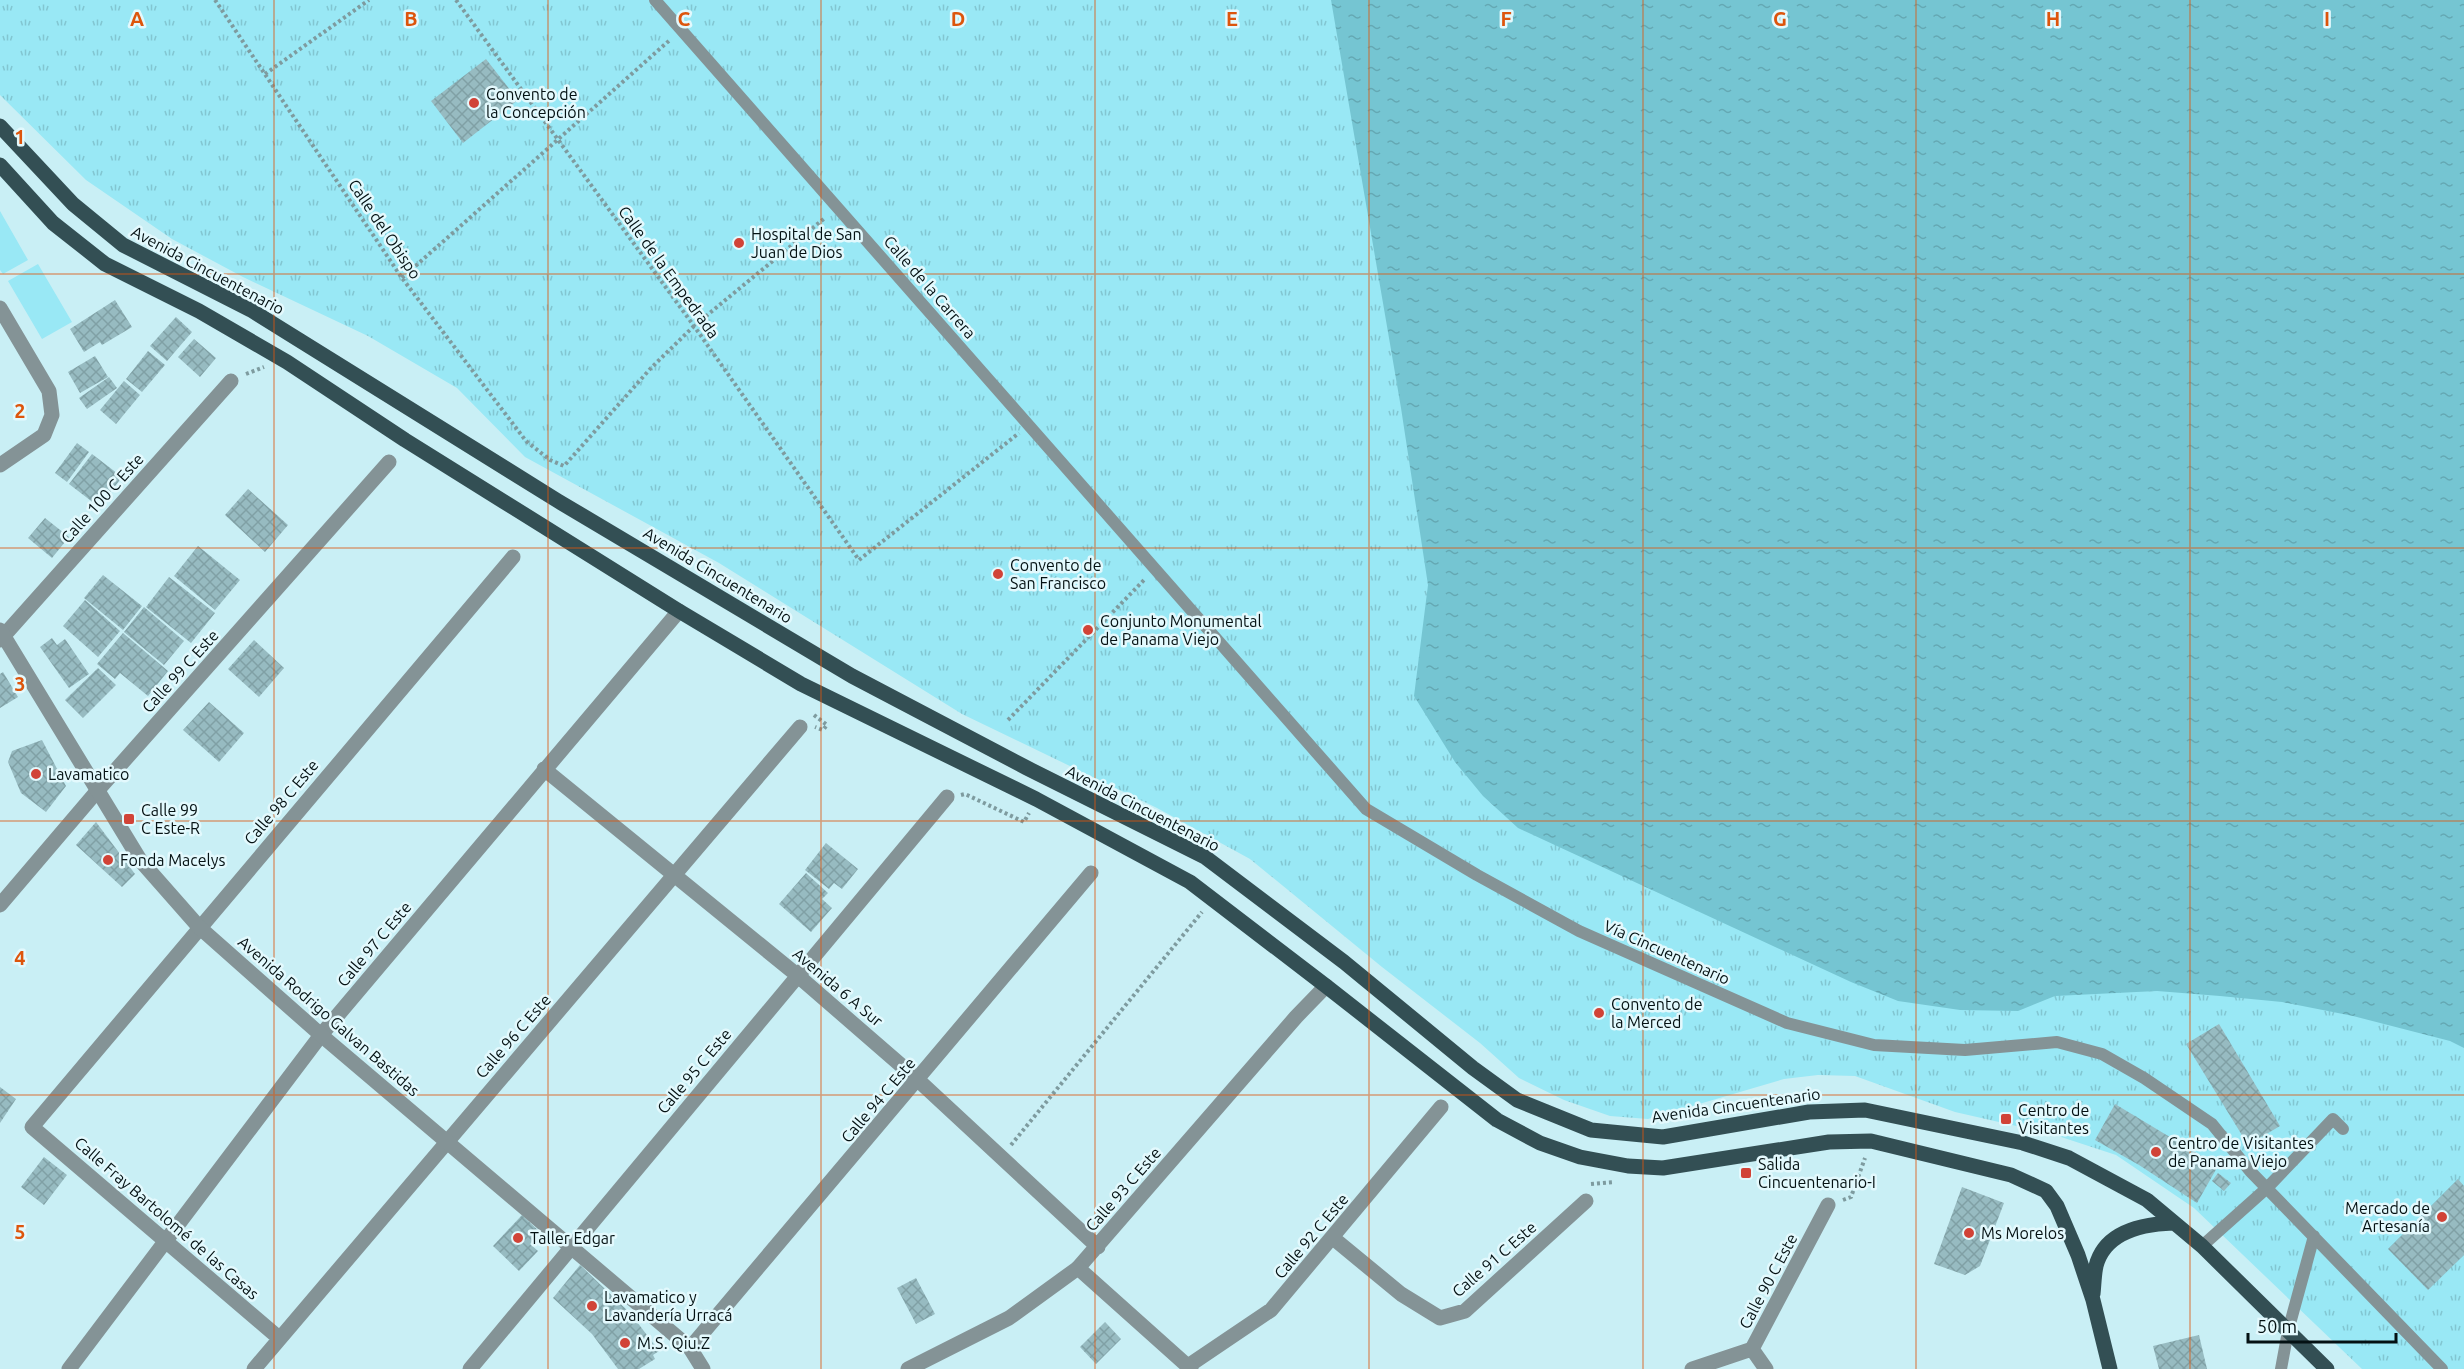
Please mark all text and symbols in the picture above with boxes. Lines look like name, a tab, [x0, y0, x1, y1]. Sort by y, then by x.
text: A	[130, 7, 144, 30]
text: B	[404, 7, 418, 30]
text: C	[678, 7, 691, 30]
text: D	[951, 7, 965, 30]
text: E	[1226, 7, 1238, 30]
text: F	[1500, 7, 1512, 30]
text: G	[1773, 7, 1787, 30]
text: H	[2046, 7, 2060, 30]
text: I	[2324, 7, 2330, 30]
place label: Convento de la Concepción	[486, 85, 586, 121]
marker: Convento de la Concepción	[467, 96, 481, 110]
text: 1	[14, 125, 26, 148]
street label: Calle del Obispo	[345, 176, 425, 282]
street label: Calle de la Empedrada	[615, 202, 723, 342]
street label: Avenida Cincuentenario	[129, 222, 287, 318]
place label: Hospital de San Juan de Dios	[751, 225, 862, 261]
street label: Calle de la Carrera	[881, 232, 979, 342]
marker: Hospital de San Juan de Dios	[732, 236, 746, 250]
text: 2	[14, 399, 26, 422]
street label: Calle 100 C Este	[57, 450, 147, 546]
street label: Avenida Cincuentenario	[640, 523, 796, 627]
place label: Convento de San Francisco	[1010, 556, 1106, 592]
marker: Convento de San Francisco	[991, 567, 1005, 581]
place label: Conjunto Monumental de Panama Viejo	[1100, 612, 1262, 648]
marker: Conjunto Monumental de Panama Viejo	[1081, 623, 1095, 637]
street label: Calle 99 C Este	[138, 626, 222, 716]
text: 3	[14, 672, 26, 695]
street label: Calle 98 C Este	[240, 756, 322, 848]
street label: Avenida Cincuentenario	[1063, 761, 1223, 855]
place label: Lavamatico	[48, 765, 129, 783]
marker: Lavamatico	[29, 767, 43, 781]
place label: Calle 99 C Este-R	[141, 801, 200, 837]
marker: Calle 99 C Este-R	[122, 812, 136, 826]
place label: Fonda Macelys	[120, 851, 225, 869]
marker: Fonda Macelys	[101, 853, 115, 867]
street label: Calle 97 C Este	[333, 898, 415, 990]
street label: Vía Cincuentenario	[1601, 916, 1733, 988]
street label: Avenida Rodrigo Galvan Bastidas	[235, 933, 423, 1100]
street label: Avenida 6 A Sur	[790, 944, 886, 1030]
text: 4	[14, 946, 26, 969]
street label: Calle 96 C Este	[472, 990, 554, 1082]
place label: Convento de la Merced	[1611, 995, 1702, 1031]
marker: Convento de la Merced	[1592, 1006, 1606, 1020]
street label: Calle 95 C Este	[653, 1025, 735, 1117]
street label: Calle 94 C Este	[837, 1054, 919, 1146]
street label: Avenida Cincuentenario	[1650, 1084, 1822, 1126]
place label: Centro de Visitantes	[2018, 1101, 2089, 1137]
marker: Centro de Visitantes	[1999, 1112, 2013, 1126]
street label: Calle Fray Bartolomé de las Casas	[71, 1133, 263, 1303]
place label: Centro de Visitantes de Panama Viejo	[2168, 1134, 2314, 1170]
street label: Calle 93 C Este	[1082, 1143, 1164, 1235]
marker: Centro de Visitantes de Panama Viejo	[2149, 1145, 2163, 1159]
place label: Salida Cincuentenario-I	[1758, 1155, 1876, 1191]
marker: Salida Cincuentenario-I	[1739, 1166, 1753, 1180]
street label: Calle 92 C Este	[1270, 1190, 1352, 1282]
place label: Mercado de Artesanía	[2345, 1199, 2430, 1235]
marker: Mercado de Artesanía	[2435, 1210, 2449, 1224]
street label: Calle 91 C Este	[1448, 1218, 1540, 1300]
text: 5	[14, 1220, 26, 1243]
place label: Ms Morelos	[1981, 1224, 2064, 1242]
marker: Ms Morelos	[1962, 1226, 1976, 1240]
place label: Taller Edgar	[530, 1229, 615, 1247]
street label: Calle 90 C Este	[1735, 1230, 1801, 1332]
marker: Taller Edgar	[511, 1231, 525, 1245]
place label: Lavamatico y Lavandería Urracá	[604, 1288, 732, 1324]
marker: Lavamatico y Lavandería Urracá	[585, 1299, 599, 1313]
scale bar	[2248, 1306, 2396, 1344]
text: 50 m	[2257, 1316, 2297, 1336]
place label: M.S. Qiu.Z	[637, 1334, 710, 1352]
marker: M.S. Qiu.Z	[618, 1336, 632, 1350]

